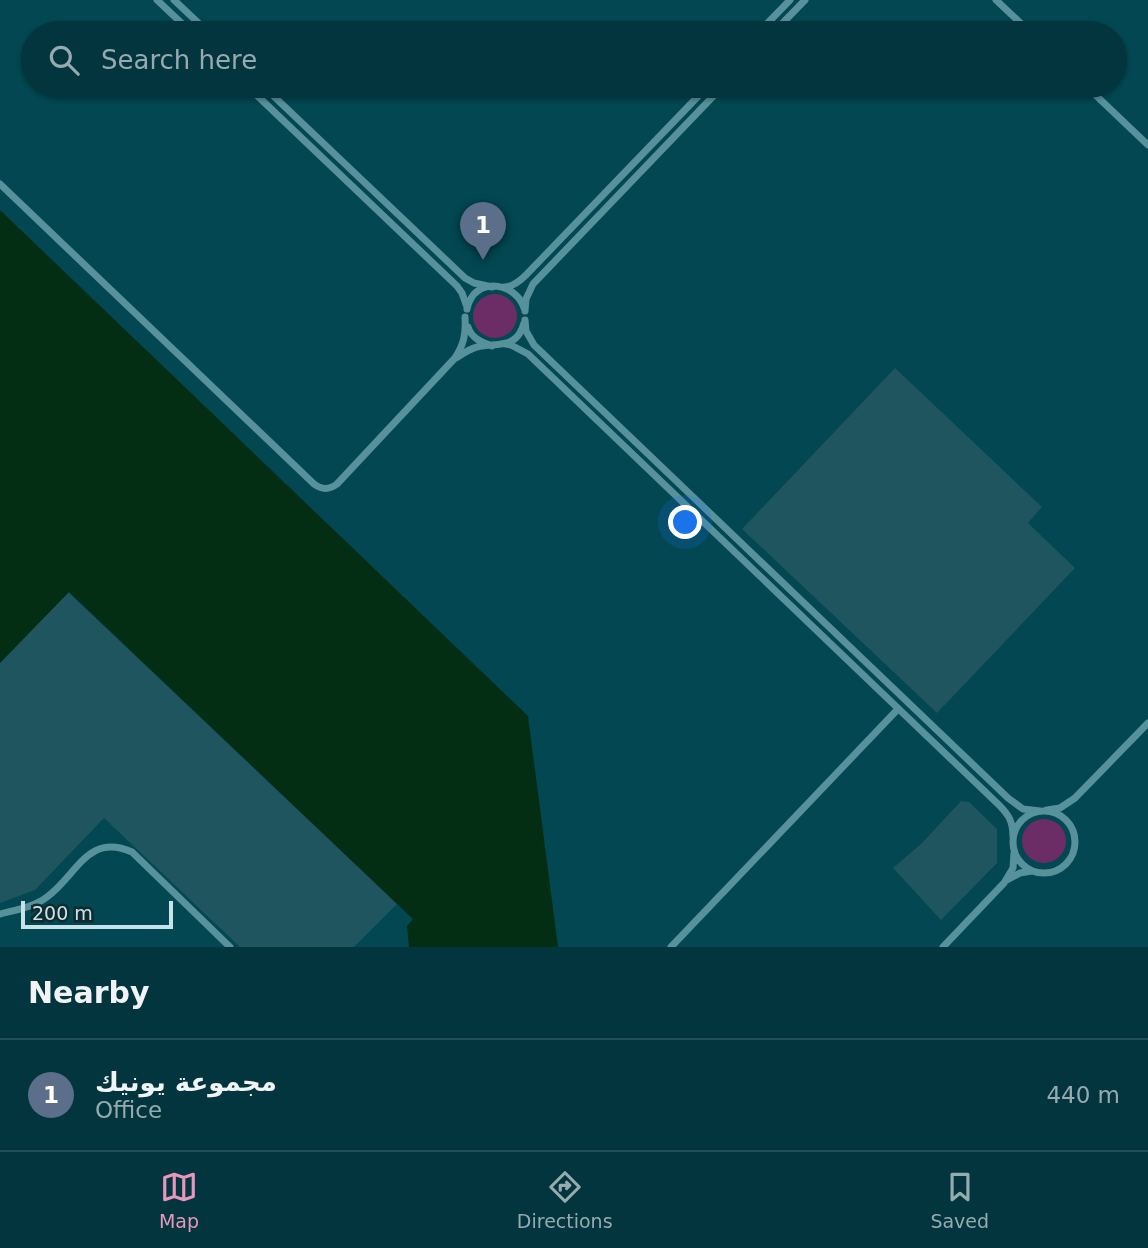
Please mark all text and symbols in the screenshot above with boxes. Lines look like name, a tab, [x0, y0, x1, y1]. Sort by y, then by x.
search box	[21, 21, 1127, 98]
icon: search	[45, 41, 83, 79]
text: Search here	[101, 45, 257, 75]
pin: 1	[460, 202, 506, 260]
your location	[668, 505, 702, 539]
scale bar	[21, 898, 173, 930]
text: 200 m	[32, 902, 93, 924]
text: Nearby	[28, 975, 150, 1010]
text: مجموعة يونيك	[95, 1067, 277, 1097]
text: 1	[43, 1082, 59, 1108]
text: 440 m	[1046, 1082, 1120, 1108]
text: Office	[95, 1097, 162, 1123]
tab: Map	[159, 1168, 199, 1232]
tab: Directions	[517, 1168, 613, 1232]
tab: Saved	[930, 1168, 989, 1232]

